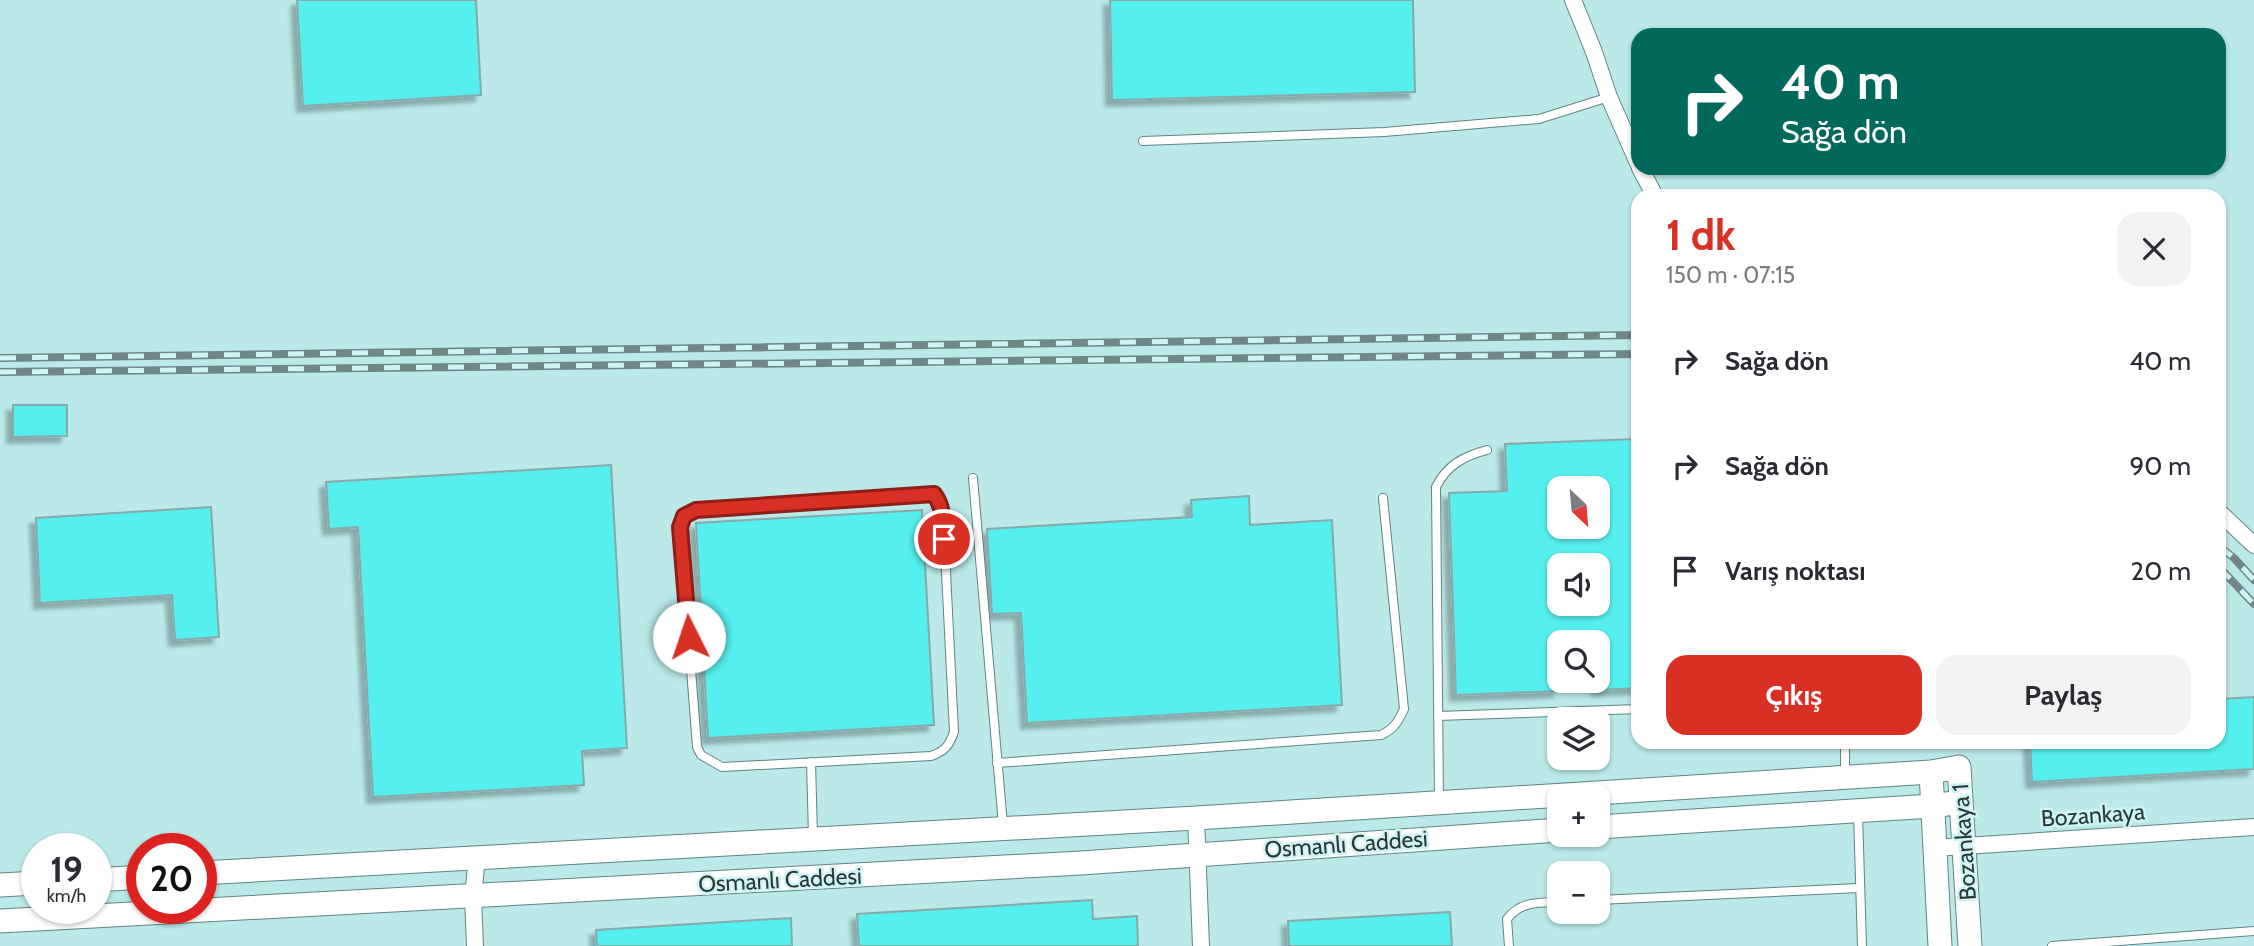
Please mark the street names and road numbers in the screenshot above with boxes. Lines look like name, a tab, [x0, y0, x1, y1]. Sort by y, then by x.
street label: Bozankaya 1	[1946, 783, 1982, 901]
street label: Bozankaya	[2040, 797, 2146, 833]
street label: Osmanlı Caddesi	[1263, 824, 1429, 864]
street label: Osmanlı Caddesi	[698, 862, 862, 898]

